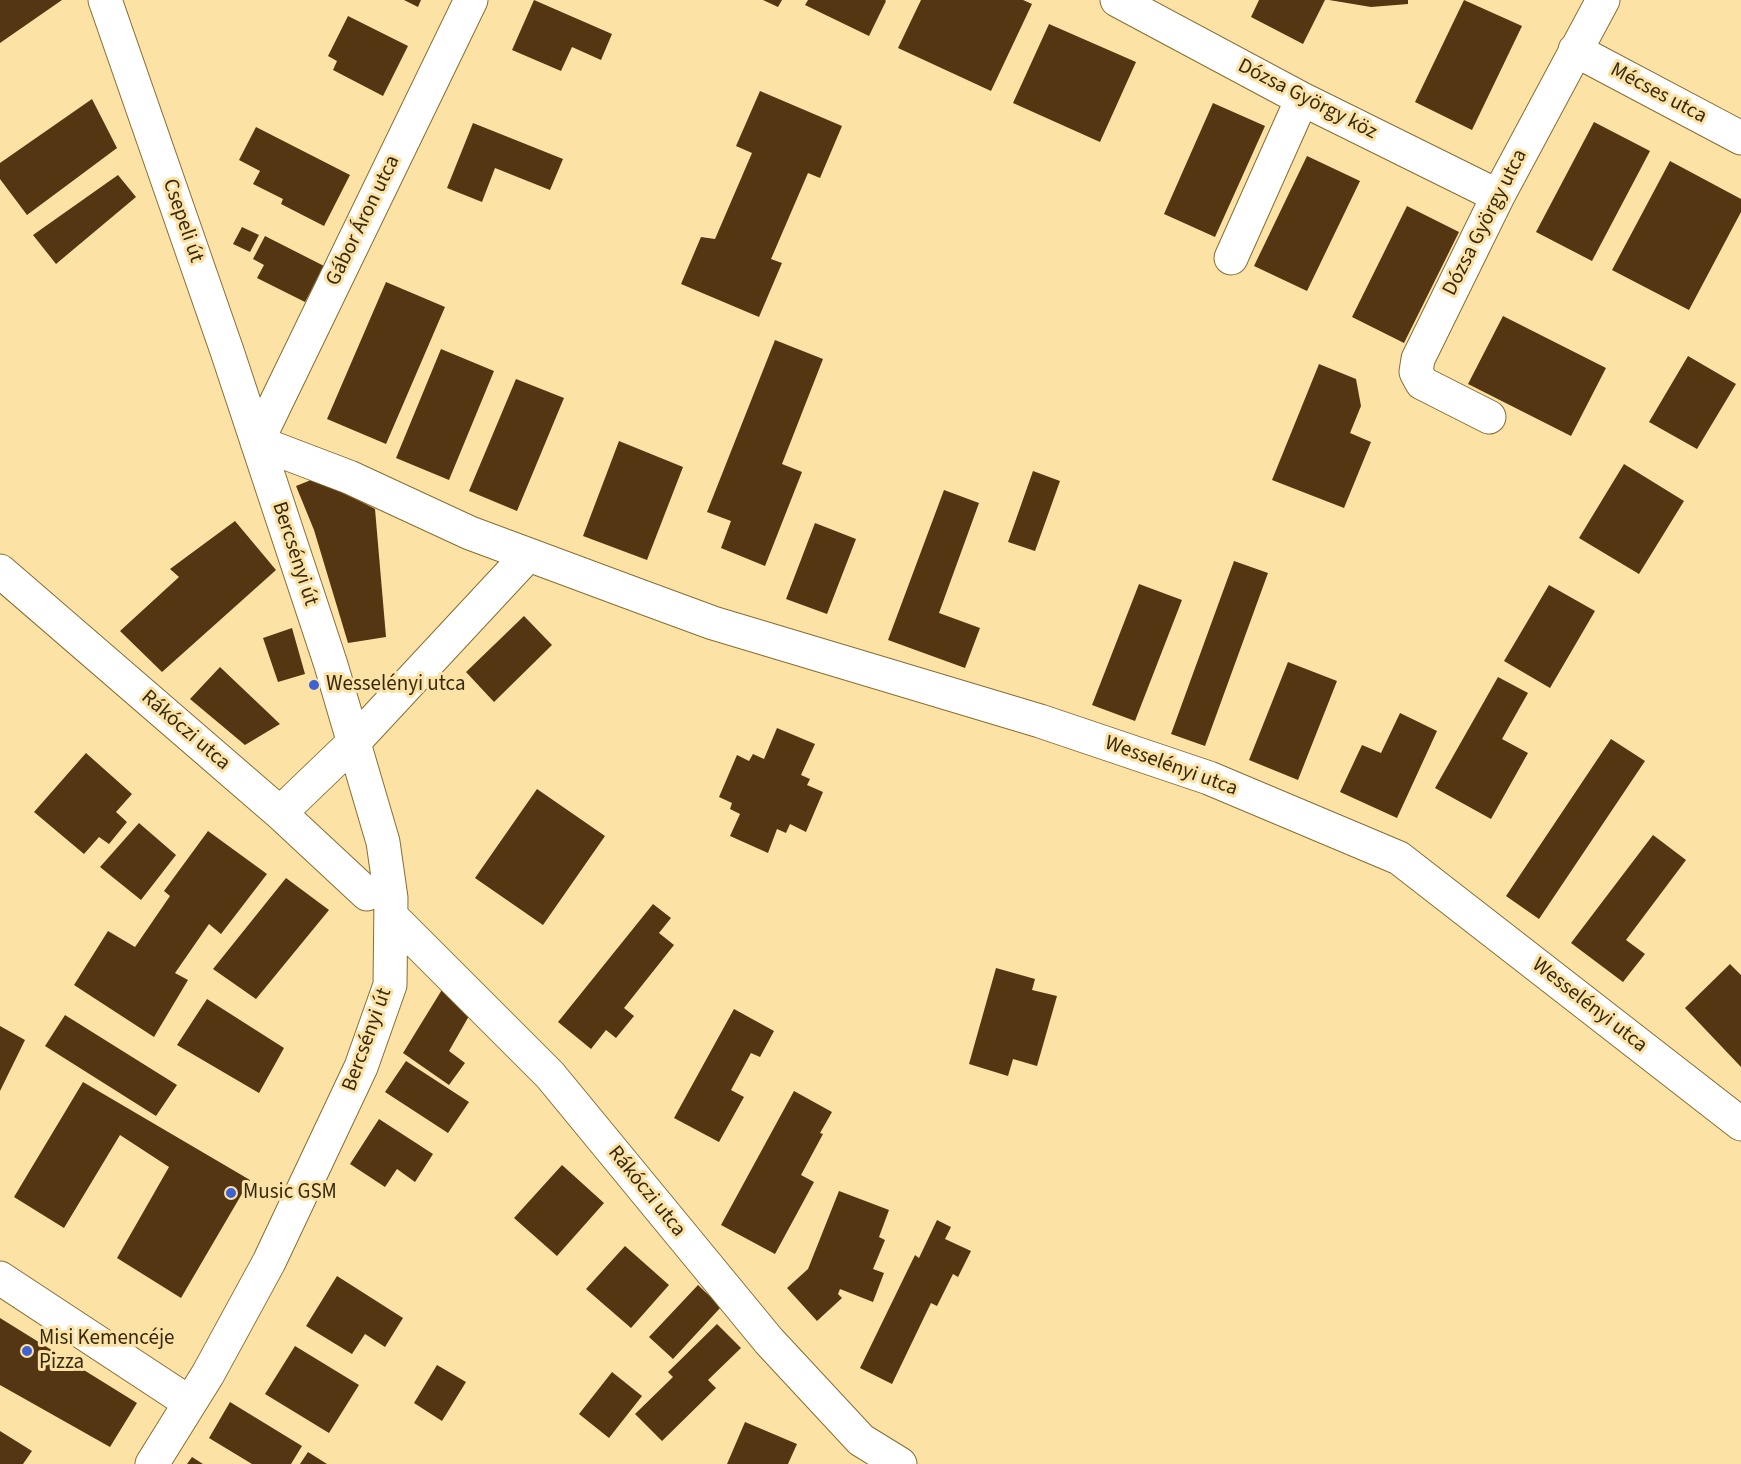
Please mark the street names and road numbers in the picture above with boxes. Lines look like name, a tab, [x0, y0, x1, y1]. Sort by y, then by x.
street label: Dózsa György köz	[1233, 54, 1381, 146]
street label: Mécses utca	[1605, 58, 1711, 130]
street label: Dózsa György utca	[1438, 146, 1534, 300]
street label: Gábor Áron utca	[322, 152, 406, 290]
street label: Csepeli út	[156, 176, 208, 266]
street label: Bercsényi út	[265, 499, 323, 609]
street label: Rákóczi utca	[135, 685, 235, 777]
street label: Wesselényi utca	[1101, 731, 1241, 803]
street label: Wesselényi utca	[1526, 953, 1652, 1059]
street label: Bercsényi út	[338, 985, 398, 1095]
street label: Rákóczi utca	[602, 1141, 690, 1243]

